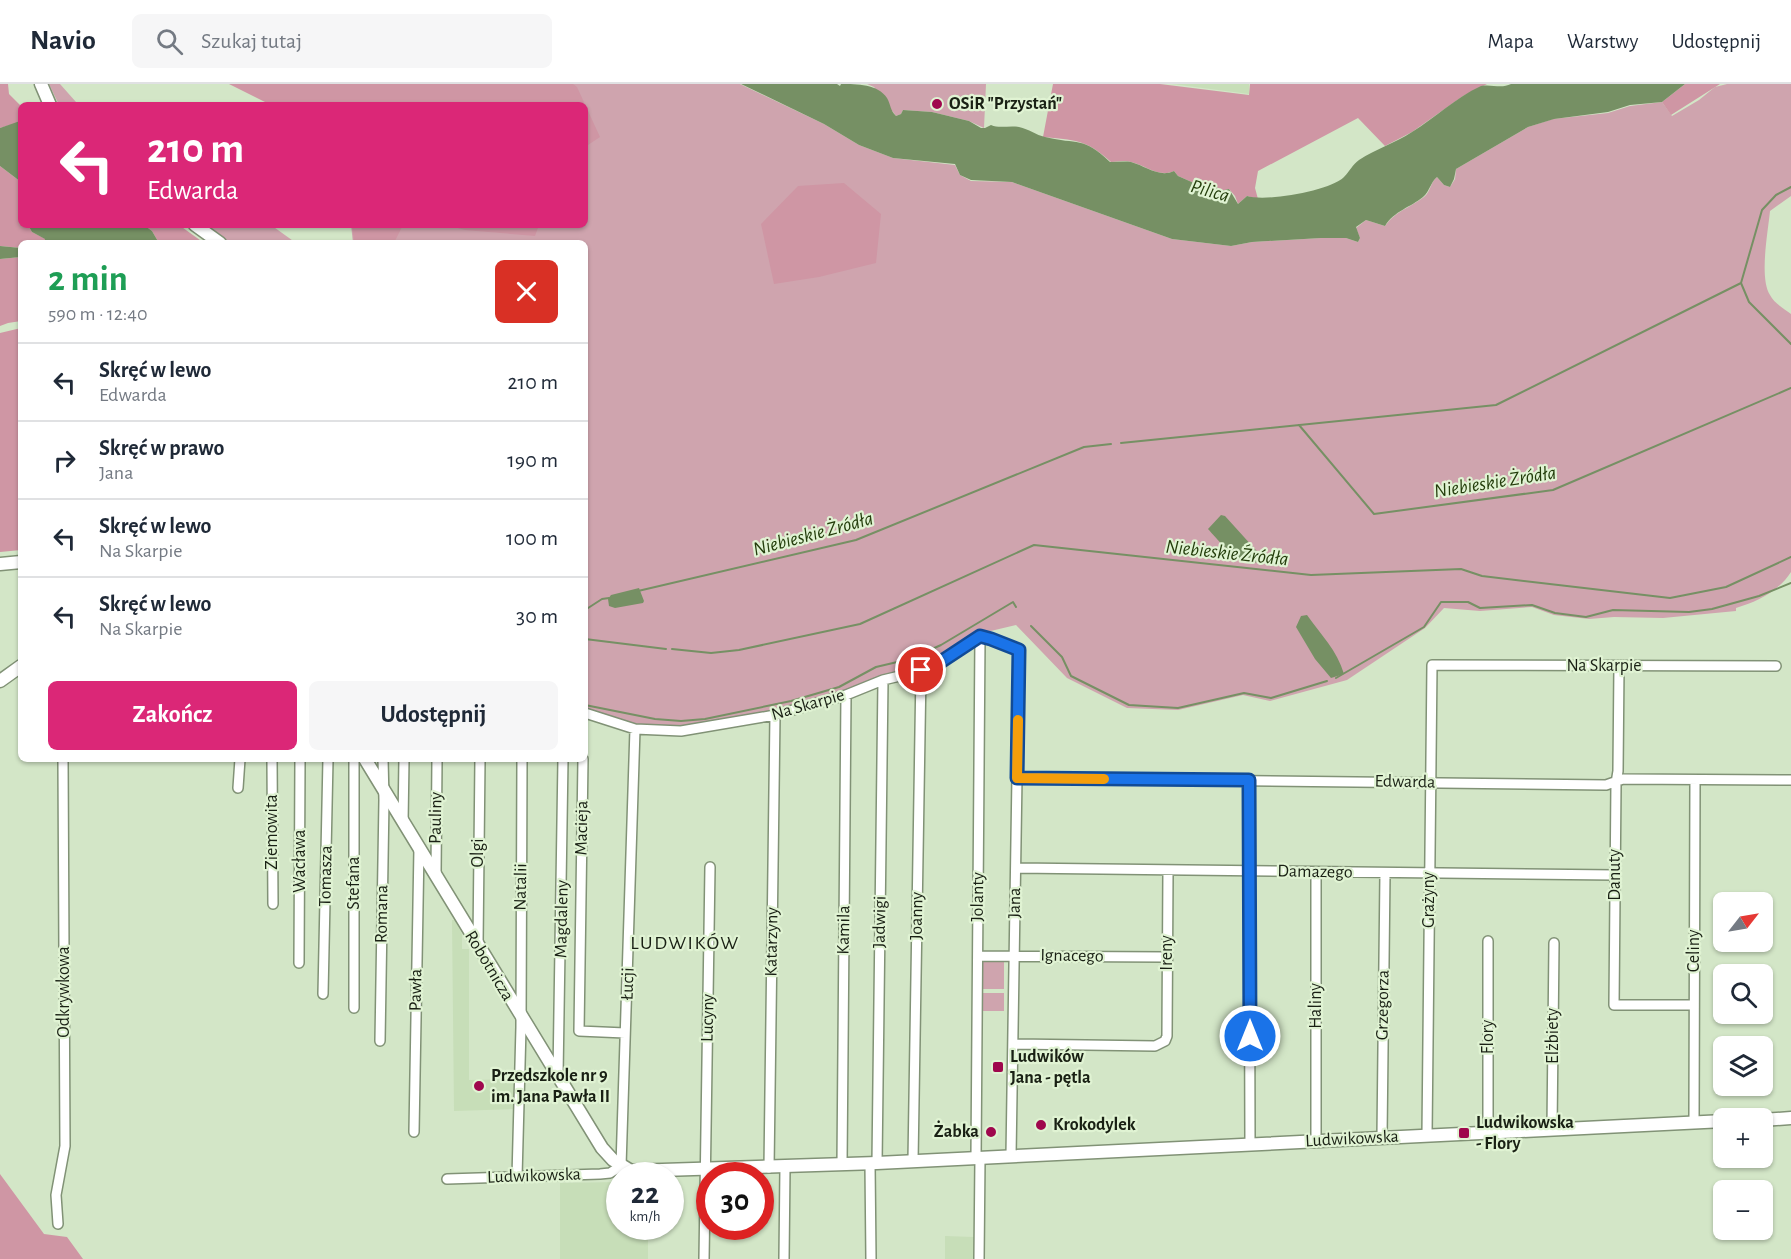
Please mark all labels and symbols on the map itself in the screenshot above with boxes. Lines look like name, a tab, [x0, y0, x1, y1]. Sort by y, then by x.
place label: OSiR "Przystań"	[949, 95, 1062, 113]
marker: OSiR "Przystań"	[930, 97, 944, 111]
water label: Pilica	[1188, 176, 1232, 206]
water label: Niebieskie Żródła	[1433, 462, 1557, 502]
water label: Niebieskie Żródła	[751, 508, 875, 560]
water label: Niebieskie Źródła	[1165, 536, 1289, 569]
pin	[895, 644, 946, 695]
street label: Na Skarpie	[1566, 657, 1642, 675]
street label: Na Skarpie	[769, 686, 847, 724]
street label: Edwarda	[1374, 772, 1436, 792]
street label: Pauliny	[427, 792, 445, 844]
street label: Ziemowita	[263, 794, 281, 870]
street label: Macieja	[573, 800, 591, 856]
street label: Wacława	[291, 829, 309, 893]
street label: Olgi	[469, 839, 487, 868]
street label: Tomasza	[316, 845, 336, 907]
street label: Danuty	[1606, 849, 1624, 901]
street label: Stefana	[345, 856, 363, 910]
street label: Damazego	[1277, 862, 1353, 882]
street label: Natalii	[512, 863, 530, 911]
street label: Jolanty	[969, 872, 987, 922]
street label: Grażyny	[1420, 872, 1438, 928]
street label: Magdaleny	[552, 879, 572, 958]
street label: Romana	[372, 885, 392, 943]
street label: Jana	[1006, 887, 1024, 919]
street label: Joanny	[908, 892, 926, 940]
north arrow	[1713, 892, 1773, 952]
street label: Jadwigi	[871, 896, 889, 948]
street label: Kamila	[835, 905, 853, 955]
street label: Katarzyny	[762, 907, 782, 977]
street label: Robotnicza	[461, 928, 517, 1004]
street label: Celiny	[1685, 929, 1703, 972]
district label: LUDWIKÓW	[630, 932, 740, 953]
street label: Ireny	[1158, 935, 1176, 971]
street label: Odkrywkowa	[55, 946, 73, 1038]
street label: Ignacego	[1040, 946, 1104, 966]
street label: Łucji	[618, 967, 638, 1001]
street label: Pawła	[407, 969, 425, 1011]
street label: Grzegorza	[1373, 970, 1393, 1040]
street label: Haliny	[1307, 983, 1325, 1029]
street label: Lucyny	[699, 994, 717, 1042]
position arrow	[1218, 1004, 1282, 1068]
street label: Elżbiety	[1544, 1008, 1562, 1064]
street label: Flory	[1479, 1019, 1497, 1054]
place label: Ludwików Jana - pętla	[1010, 1048, 1091, 1087]
marker: Ludwików Jana - pętla	[991, 1060, 1005, 1074]
place label: Przedszkole nr 9 im. Jana Pawła II	[491, 1067, 610, 1106]
marker: Przedszkole nr 9 im. Jana Pawła II	[472, 1079, 486, 1093]
place label: Ludwikowska - Flory	[1476, 1114, 1574, 1153]
place label: Krokodylek	[1053, 1116, 1136, 1134]
marker: Krokodylek	[1034, 1118, 1048, 1132]
place label: Żabka	[934, 1120, 979, 1141]
marker: Żabka	[984, 1125, 998, 1139]
marker: Ludwikowska - Flory	[1457, 1126, 1471, 1140]
street label: Ludwikowska	[1305, 1128, 1399, 1150]
speed limit sign: 30	[696, 1162, 774, 1240]
street label: Ludwikowska	[487, 1165, 581, 1187]

